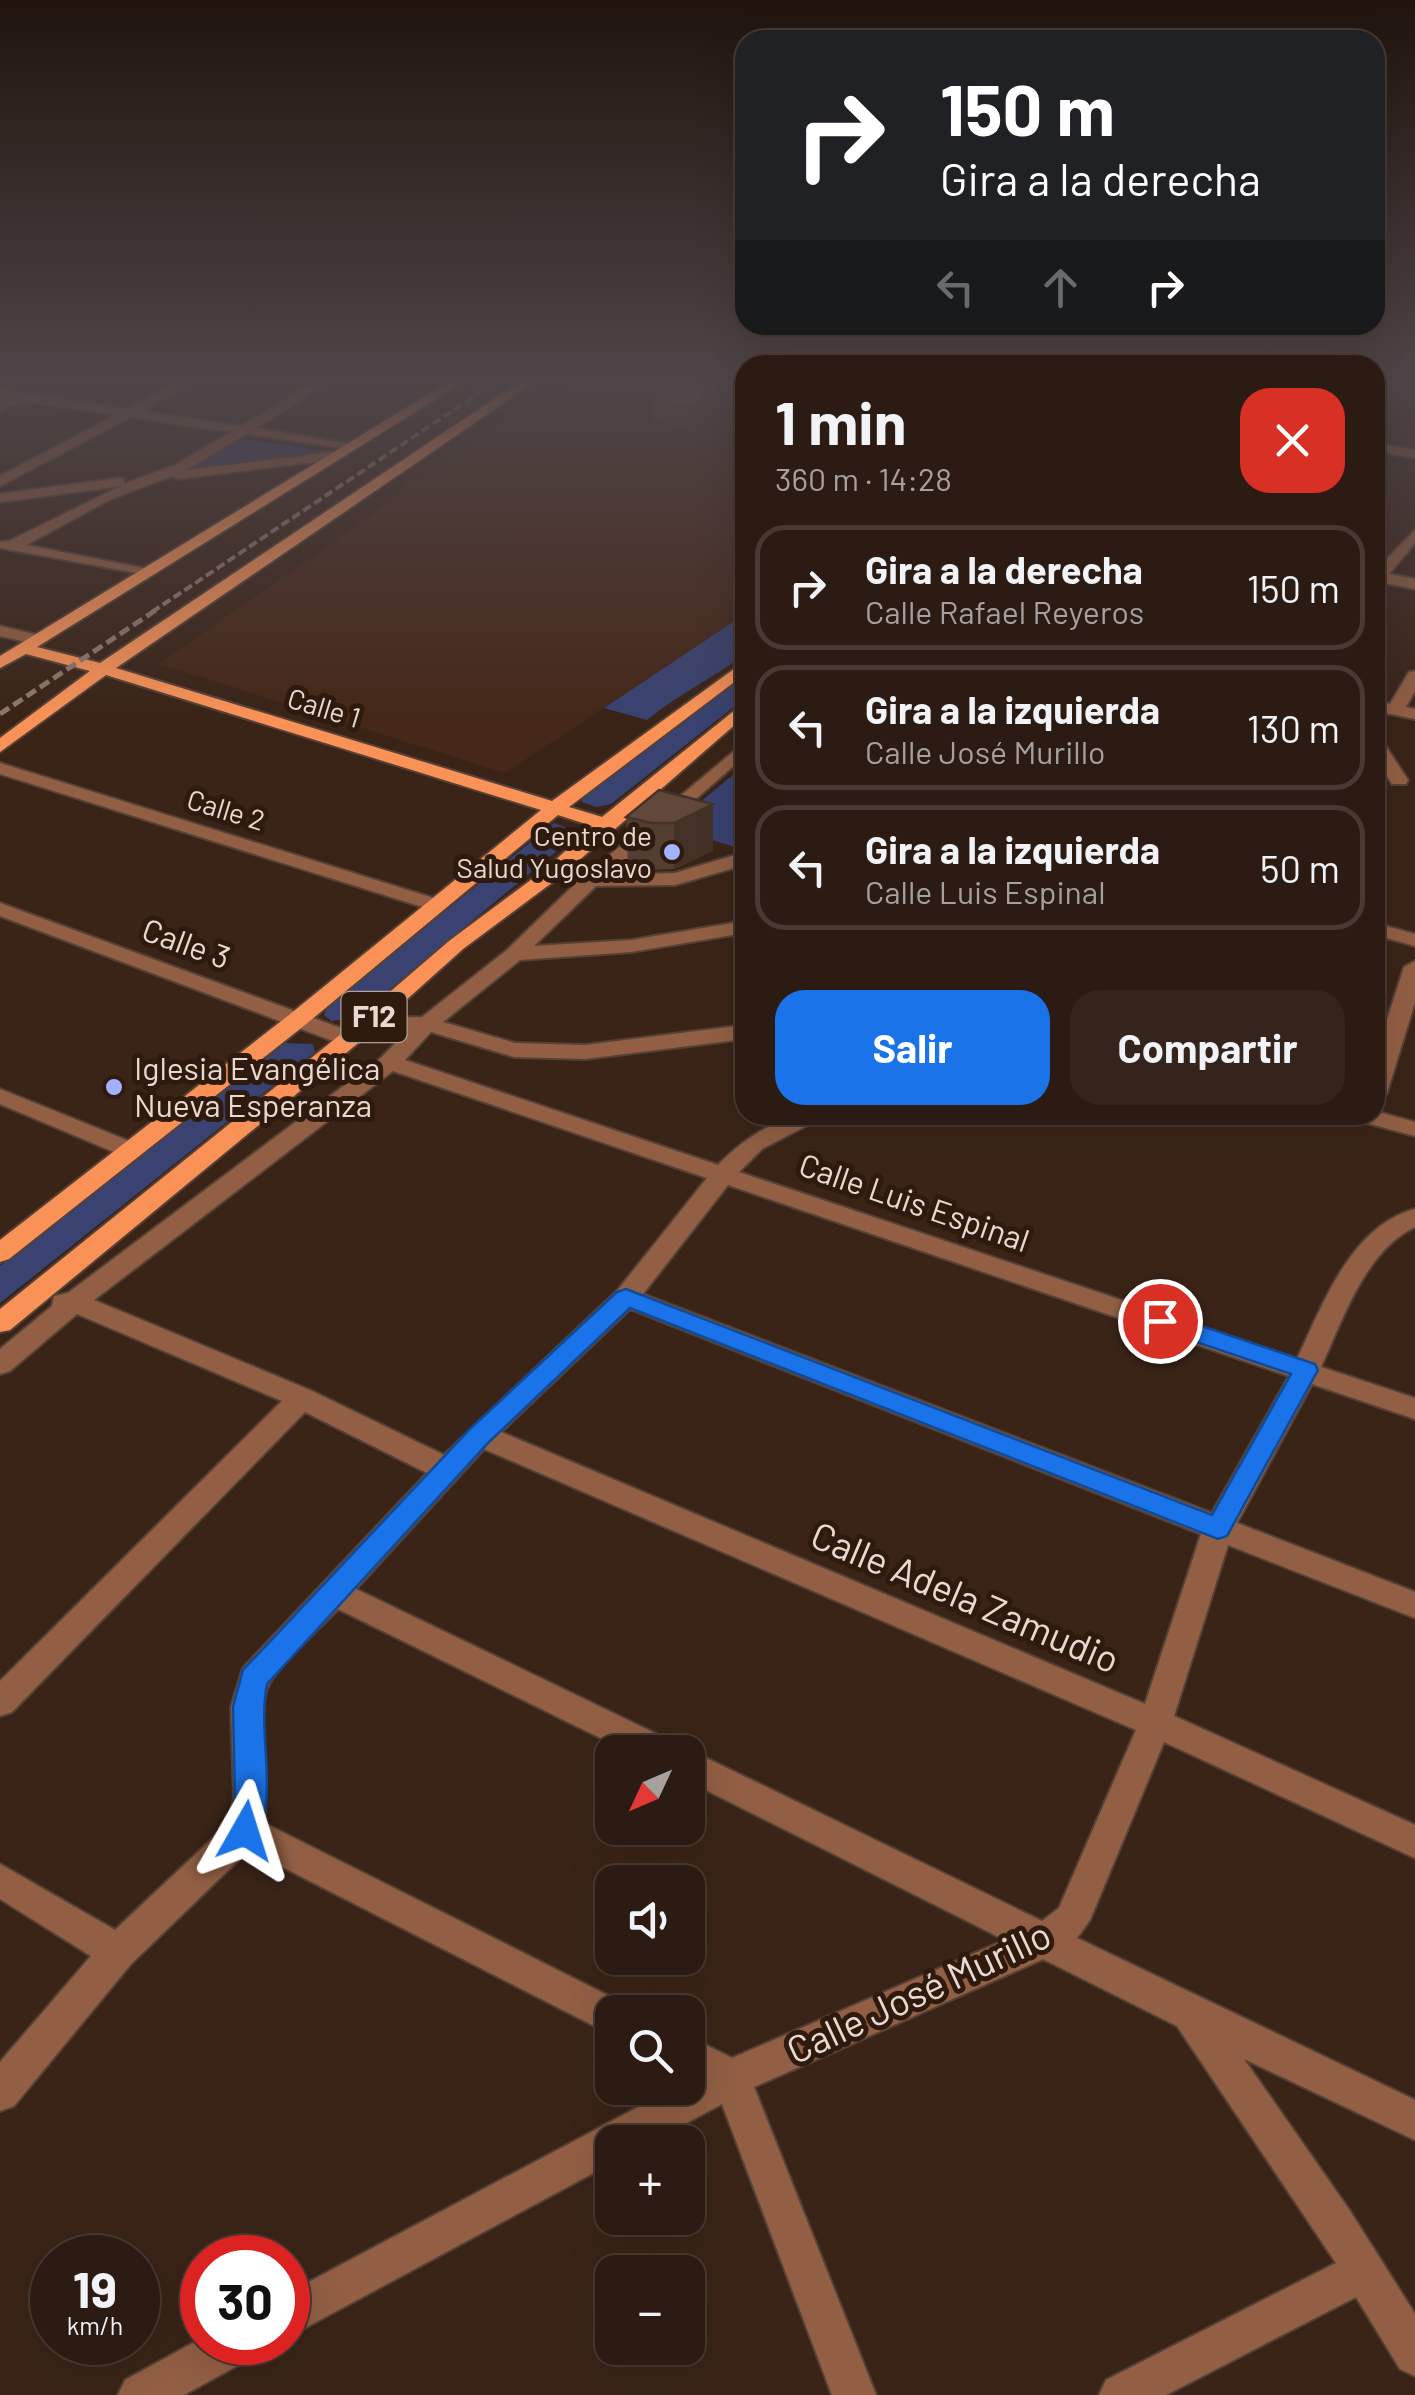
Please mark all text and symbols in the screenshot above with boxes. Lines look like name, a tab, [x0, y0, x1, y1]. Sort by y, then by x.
text: 150 m	[940, 66, 1115, 150]
icon: right	[775, 70, 905, 200]
text: Gira a la derecha	[940, 151, 1261, 205]
icon: left	[928, 260, 983, 315]
icon: ahead	[1033, 260, 1088, 315]
icon: right	[1138, 260, 1193, 315]
text: 1 min	[775, 385, 906, 457]
button: close	[1240, 388, 1345, 493]
text: 360 m · 14:28	[775, 459, 952, 497]
text: Gira a la derecha	[865, 546, 1143, 592]
icon: right	[780, 560, 835, 615]
text: 150 m	[1247, 565, 1340, 611]
text: Calle Rafael Reyeros	[865, 592, 1144, 630]
street label: Calle 1	[284, 680, 365, 734]
text: Gira a la izquierda	[865, 686, 1160, 732]
icon: left	[780, 700, 835, 755]
text: 130 m	[1247, 705, 1340, 751]
text: Calle José Murillo	[865, 732, 1105, 770]
street label: Calle 2	[183, 781, 269, 837]
place label: Centro de Salud Yugoslavo	[457, 818, 652, 884]
text: Gira a la izquierda	[865, 826, 1160, 872]
icon: left	[780, 840, 835, 895]
marker: Centro de Salud Yugoslavo	[661, 841, 683, 863]
text: 50 m	[1260, 845, 1340, 891]
text: Calle Luis Espinal	[865, 872, 1106, 910]
street label: Calle 3	[138, 909, 236, 975]
button: Salir	[775, 990, 1050, 1105]
button: Compartir	[1070, 990, 1345, 1105]
road number: F12	[342, 992, 406, 1042]
place label: Iglesia Evangélica Nueva Esperanza	[134, 1048, 380, 1123]
marker: Iglesia Evangélica Nueva Esperanza	[103, 1076, 125, 1098]
street label: Calle Luis Espinal	[795, 1144, 1035, 1258]
pin	[1118, 1279, 1203, 1364]
icon: arrive	[1133, 1294, 1188, 1349]
street label: Calle Adela Zamudio	[805, 1510, 1127, 1682]
north arrow	[595, 1735, 705, 1845]
map controls	[595, 1735, 705, 2365]
position arrow	[193, 1779, 297, 1883]
button: sound	[595, 1865, 705, 1975]
street label: Calle José Murillo	[779, 1910, 1057, 2072]
button: search	[595, 1995, 705, 2105]
button: +	[595, 2125, 705, 2235]
speed limit sign: 30	[180, 2235, 310, 2365]
button: −	[595, 2255, 705, 2365]
text: 19	[73, 2258, 117, 2318]
text: km/h	[67, 2310, 123, 2340]

